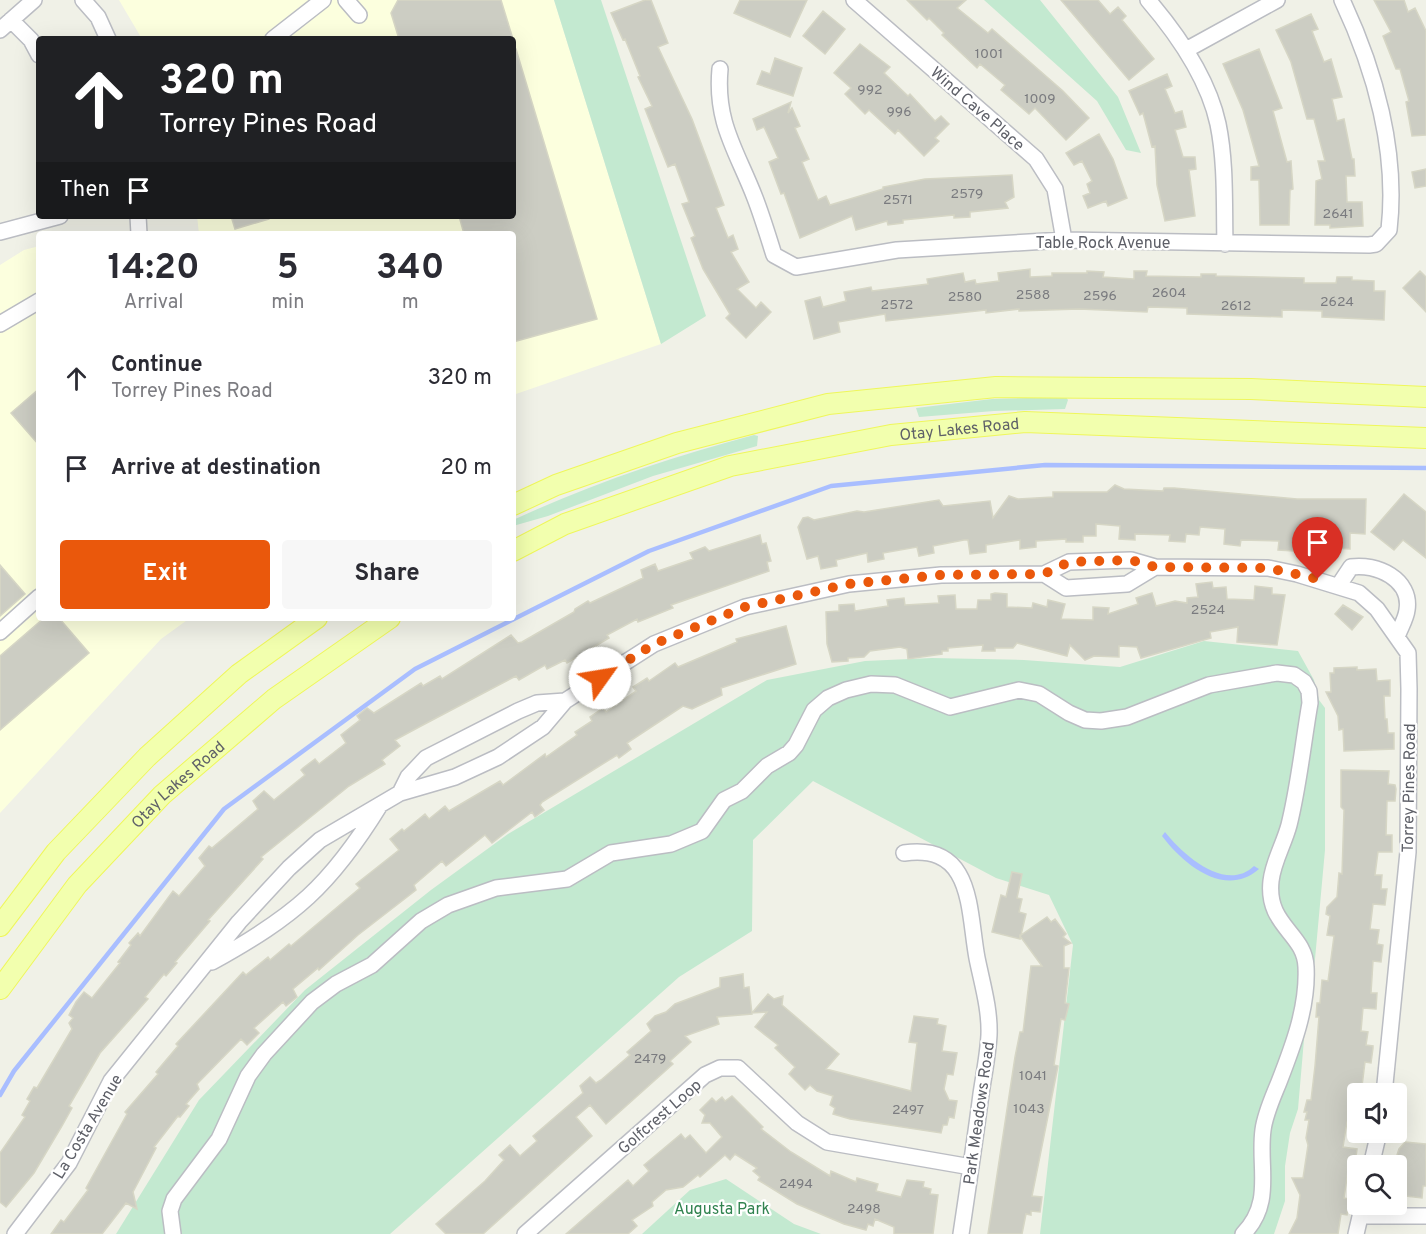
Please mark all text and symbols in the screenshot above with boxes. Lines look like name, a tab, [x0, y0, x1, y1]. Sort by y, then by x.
house number: 1001	[975, 46, 1003, 63]
text: 320 m	[159, 56, 284, 109]
icon: ahead	[60, 60, 138, 138]
street label: Wind Cave Place	[925, 63, 1028, 156]
house number: 992	[857, 82, 883, 99]
house number: 1009	[1024, 91, 1056, 108]
house number: 996	[886, 104, 912, 121]
text: Torrey Pines Road	[159, 108, 377, 142]
icon: arrive	[122, 174, 155, 207]
text: Then	[60, 177, 110, 204]
house number: 2579	[951, 186, 983, 203]
house number: 2571	[883, 192, 913, 209]
house number: 2641	[1323, 206, 1353, 223]
street label: Table Rock Avenue	[1036, 234, 1170, 254]
text: 14:20	[108, 246, 200, 292]
text: 5	[277, 246, 299, 292]
text: 340	[376, 246, 444, 292]
house number: 2604	[1152, 285, 1186, 302]
house number: 2588	[1016, 287, 1050, 304]
house number: 2596	[1083, 288, 1117, 305]
house number: 2580	[948, 289, 982, 306]
text: Arrival	[124, 290, 183, 316]
text: min	[271, 290, 304, 316]
text: m	[402, 290, 419, 316]
house number: 2624	[1320, 294, 1354, 311]
house number: 2572	[881, 297, 913, 314]
house number: 2612	[1221, 298, 1251, 315]
text: Continue	[111, 352, 202, 379]
icon: ahead	[60, 362, 93, 395]
text: 320 m	[428, 365, 492, 392]
text: Torrey Pines Road	[111, 379, 273, 405]
street label: Otay Lakes Road	[899, 415, 1020, 446]
icon: arrive	[60, 452, 93, 485]
text: Arrive at destination	[111, 455, 321, 482]
text: 20 m	[441, 455, 492, 482]
pin	[1292, 517, 1343, 579]
icon: arrive	[1301, 526, 1334, 559]
button: Exit	[60, 540, 270, 609]
button: Share	[282, 540, 492, 609]
house number: 2524	[1191, 602, 1225, 619]
position arrow	[568, 646, 632, 710]
street label: Torrey Pines Road	[1399, 723, 1421, 853]
street label: Otay Lakes Road	[128, 738, 230, 833]
street label: Park Meadows Road	[960, 1040, 1000, 1186]
house number: 2479	[634, 1051, 666, 1068]
house number: 1041	[1019, 1068, 1047, 1085]
street label: La Costa Avenue	[50, 1071, 128, 1183]
street label: Golfcrest Loop	[614, 1076, 706, 1159]
map controls	[1347, 1083, 1407, 1215]
button: sound	[1347, 1083, 1407, 1143]
house number: 1043	[1013, 1101, 1045, 1118]
house number: 2497	[892, 1102, 924, 1119]
button: search	[1347, 1155, 1407, 1215]
house number: 2494	[779, 1176, 813, 1193]
park label: Augusta Park	[674, 1200, 770, 1220]
house number: 2498	[847, 1201, 881, 1218]

